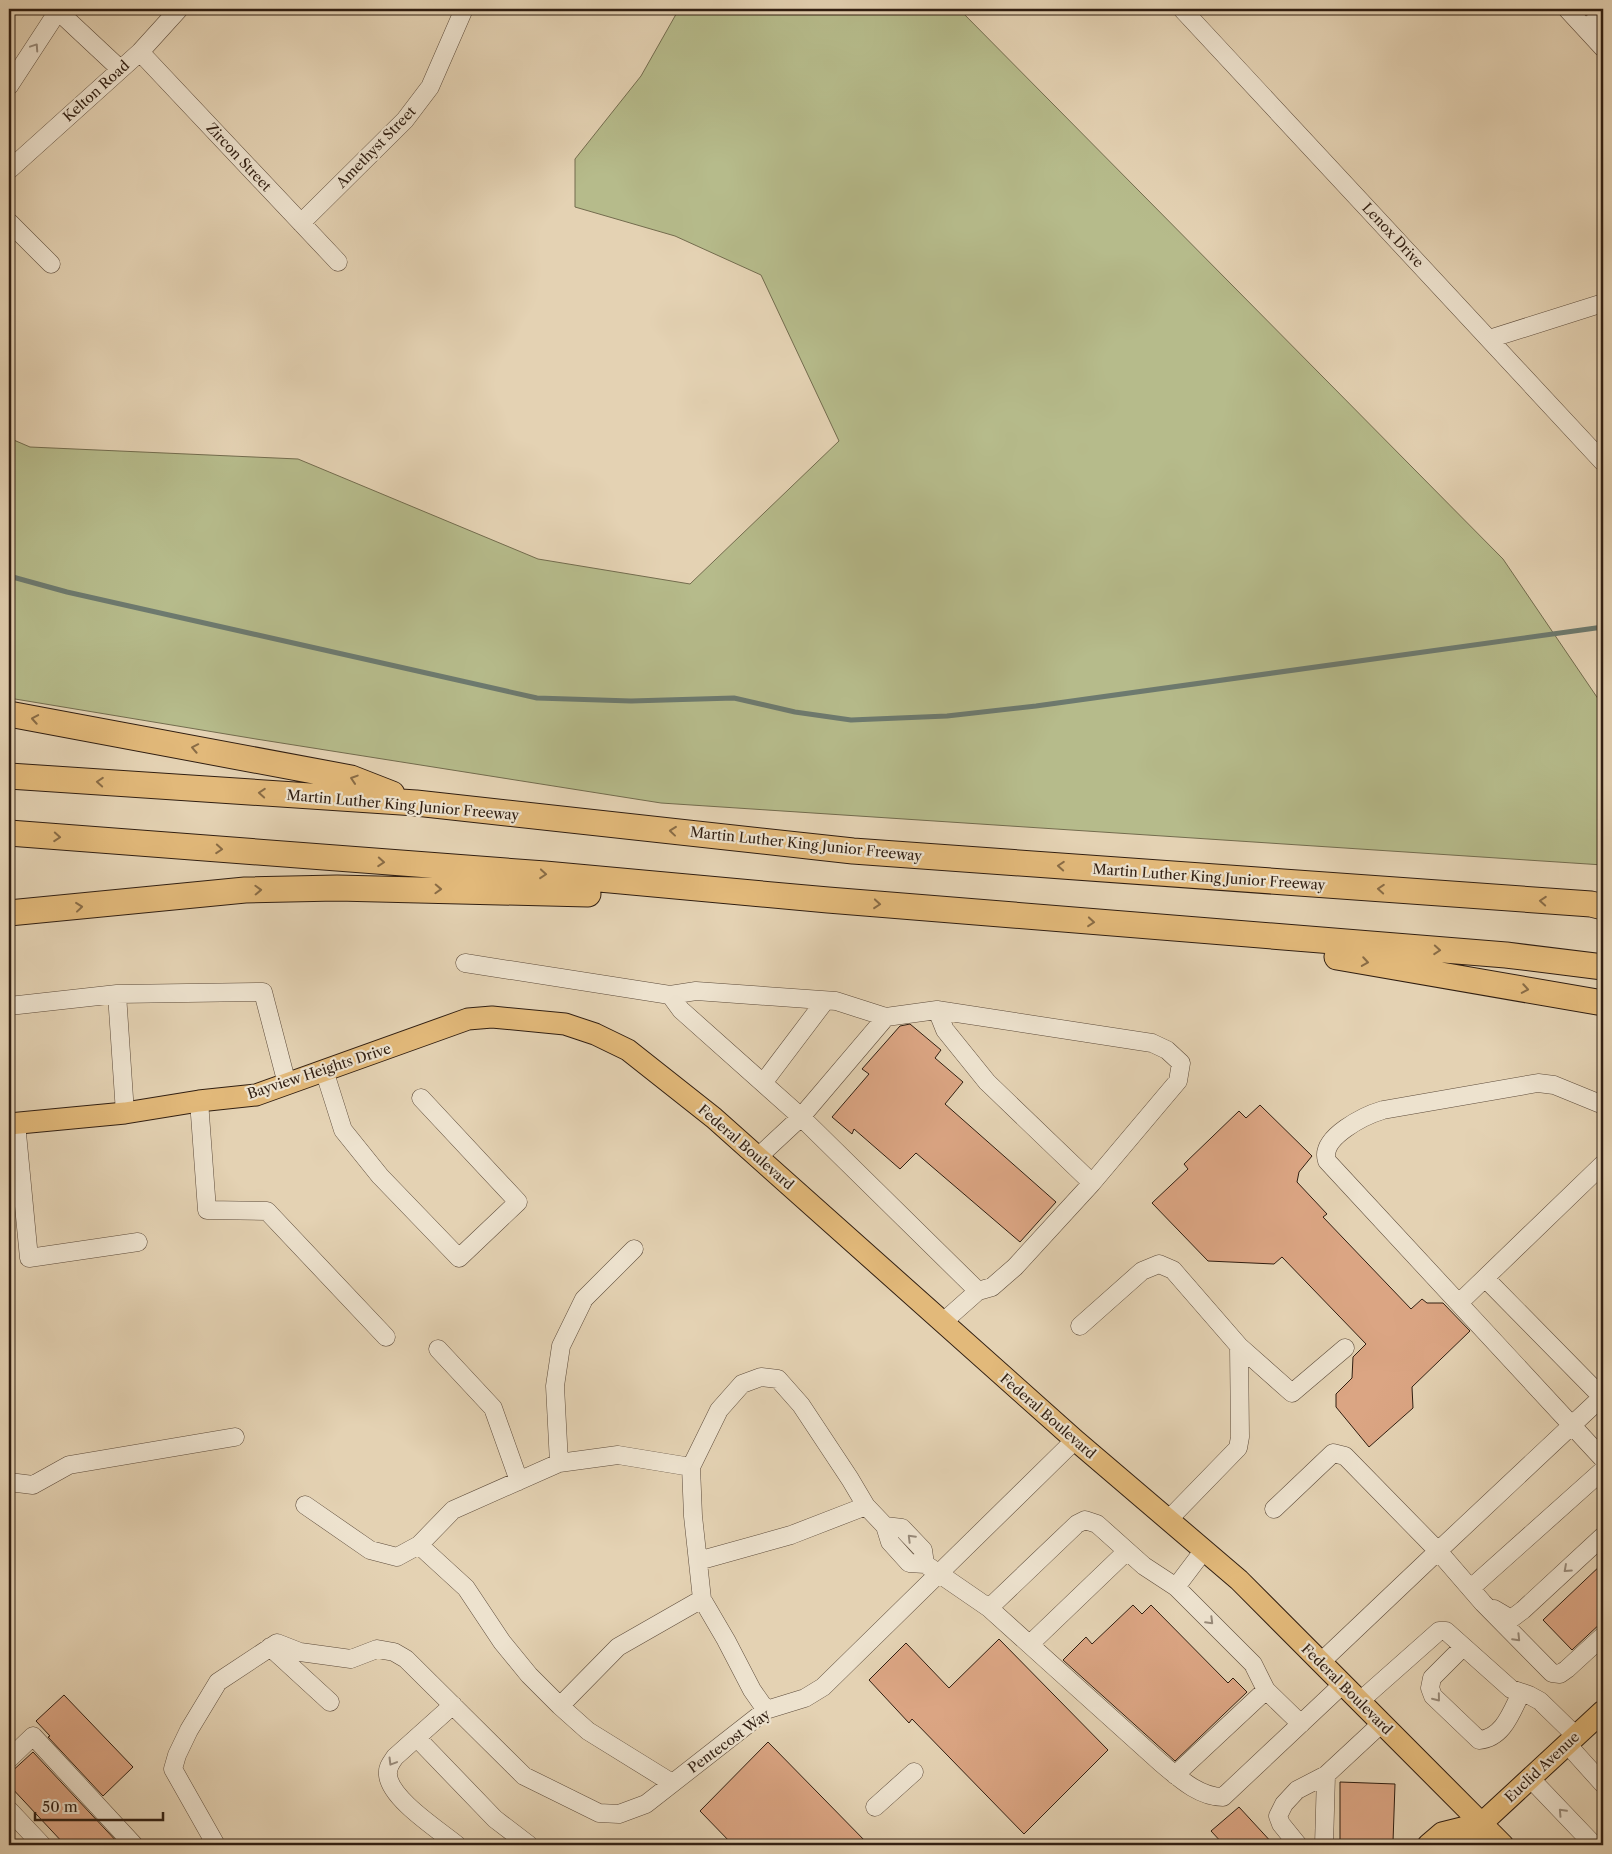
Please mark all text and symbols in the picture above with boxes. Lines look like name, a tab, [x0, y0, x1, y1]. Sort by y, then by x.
one-way arrow	[28, 43, 38, 52]
street label: Kelton Road	[59, 56, 133, 126]
street label: Amethyst Street	[332, 102, 419, 192]
street label: Zircon Street	[203, 119, 275, 195]
street label: Lenox Drive	[1358, 199, 1428, 271]
one-way arrow	[30, 714, 39, 724]
one-way arrow	[190, 743, 199, 753]
one-way arrow	[350, 775, 359, 785]
one-way arrow	[96, 777, 104, 788]
street label: Martin Luther King Junior Freeway	[286, 786, 520, 824]
one-way arrow	[258, 788, 266, 799]
street label: Martin Luther King Junior Freeway	[689, 823, 923, 865]
one-way arrow	[669, 826, 677, 837]
one-way arrow	[54, 831, 62, 842]
one-way arrow	[216, 844, 224, 855]
one-way arrow	[378, 856, 386, 867]
street label: Martin Luther King Junior Freeway	[1092, 860, 1326, 894]
one-way arrow	[1057, 861, 1065, 872]
one-way arrow	[540, 868, 548, 879]
one-way arrow	[434, 884, 442, 895]
one-way arrow	[1376, 884, 1384, 895]
one-way arrow	[254, 885, 262, 895]
one-way arrow	[1538, 895, 1546, 906]
one-way arrow	[873, 899, 881, 910]
one-way arrow	[75, 902, 83, 913]
one-way arrow	[1087, 916, 1095, 927]
one-way arrow	[1433, 944, 1441, 955]
one-way arrow	[1361, 956, 1369, 966]
one-way arrow	[1521, 984, 1529, 994]
street label: Bayview Heights Drive	[245, 1039, 393, 1103]
street label: Federal Boulevard	[694, 1100, 798, 1194]
street label: Federal Boulevard	[996, 1369, 1100, 1463]
one-way arrow	[908, 1535, 917, 1544]
one-way arrow	[1564, 1563, 1573, 1572]
one-way arrow	[1205, 1615, 1214, 1624]
one-way arrow	[1511, 1632, 1520, 1641]
street label: Federal Boulevard	[1298, 1640, 1397, 1739]
one-way arrow	[1431, 1692, 1440, 1701]
street label: Pentecost Way	[684, 1705, 774, 1777]
street label: Euclid Avenue	[1501, 1728, 1583, 1806]
one-way arrow	[389, 1757, 399, 1766]
scale bar	[35, 1789, 162, 1821]
text: 50 m	[42, 1797, 78, 1816]
one-way arrow	[1559, 1808, 1568, 1817]

